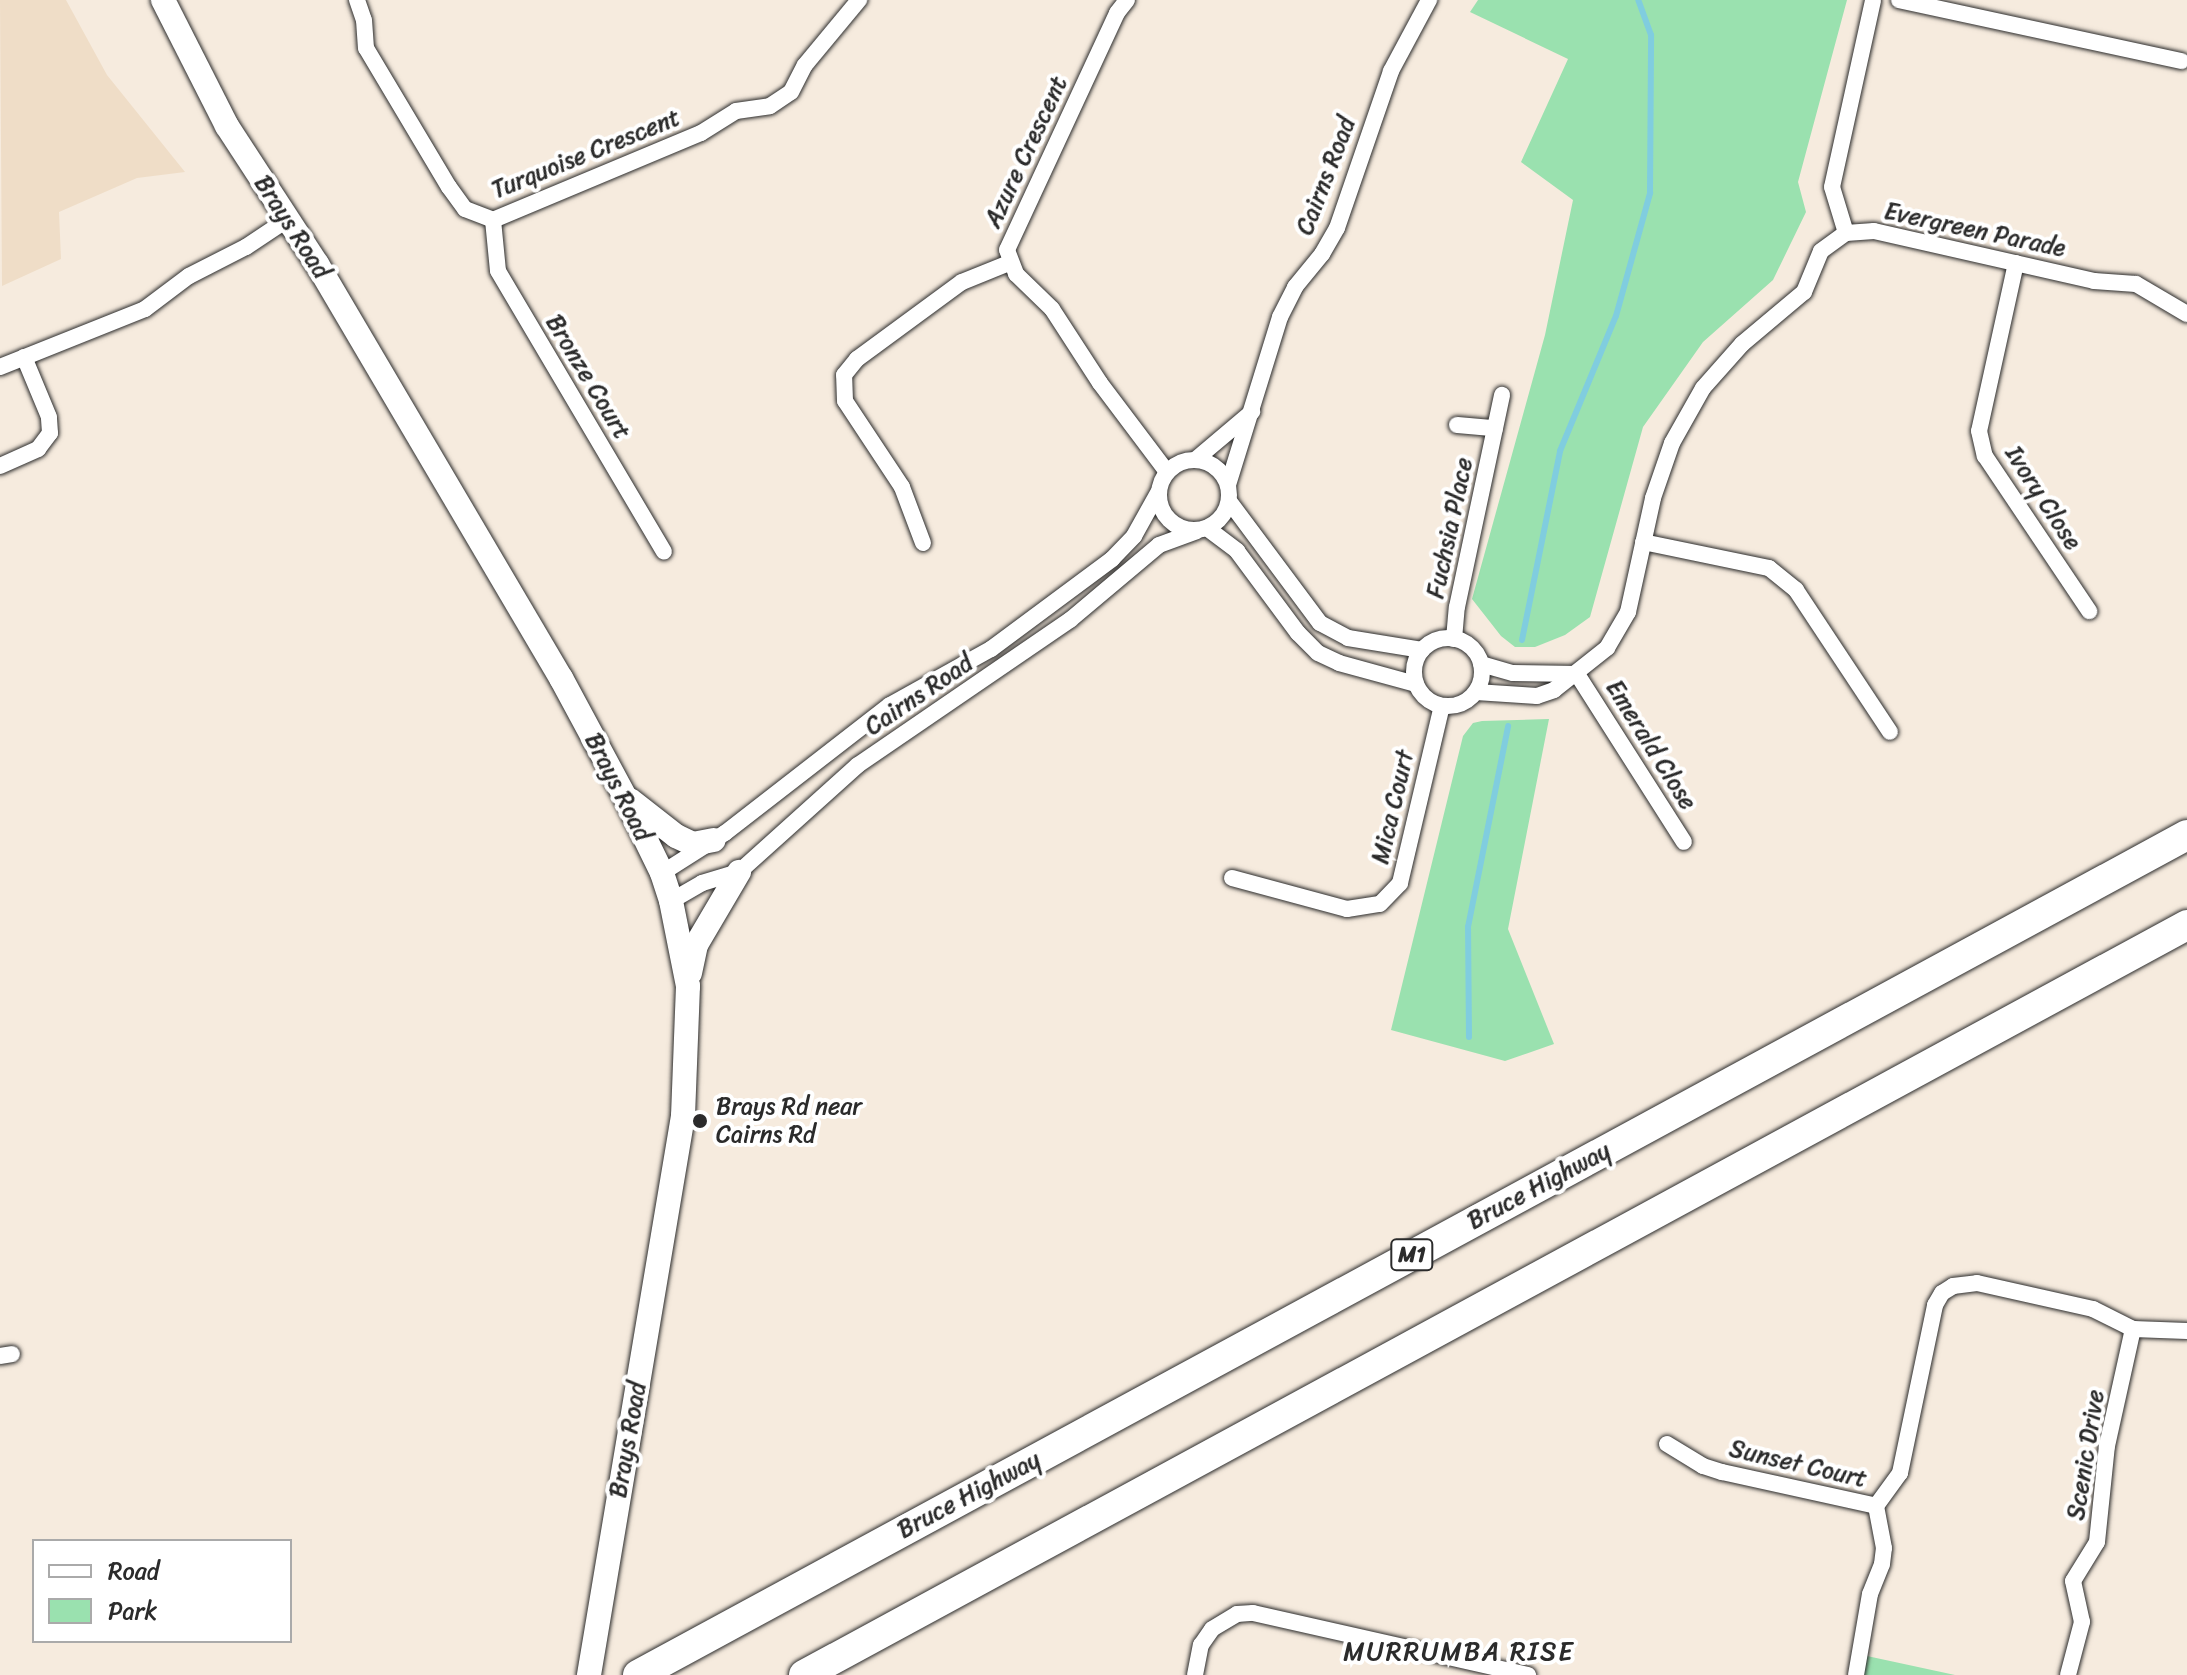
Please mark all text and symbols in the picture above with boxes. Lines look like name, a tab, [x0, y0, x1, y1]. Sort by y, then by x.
street label: Azure Crescent	[978, 71, 1074, 233]
street label: Turquoise Crescent	[487, 103, 685, 205]
street label: Cairns Road	[1290, 113, 1362, 239]
street label: Brays Road	[248, 170, 336, 284]
street label: Evergreen Parade	[1882, 197, 2068, 263]
street label: Bronze Court	[539, 309, 637, 445]
street label: Ivory Close	[1999, 440, 2087, 556]
street label: Fuchsia Place	[1421, 455, 1479, 601]
street label: Cairns Road	[860, 648, 978, 742]
street label: Emerald Close	[1599, 674, 1703, 816]
street label: Brays Road	[579, 728, 657, 846]
street label: Mica Court	[1366, 747, 1420, 867]
place label: Brays Rd near Cairns Rd	[716, 1093, 862, 1149]
marker: Brays Rd near Cairns Rd	[691, 1112, 709, 1130]
street label: Bruce Highway	[1463, 1136, 1615, 1236]
road number: M1	[1390, 1237, 1434, 1273]
street label: Brays Road	[604, 1380, 652, 1500]
street label: Scenic Drive	[2061, 1388, 2111, 1522]
street label: Sunset Court	[1726, 1434, 1870, 1494]
street label: Bruce Highway	[893, 1445, 1045, 1545]
legend	[32, 1539, 292, 1643]
text: Road	[108, 1550, 159, 1592]
text: Park	[108, 1590, 157, 1632]
district label: MURRUMBA RISE	[1343, 1636, 1575, 1668]

